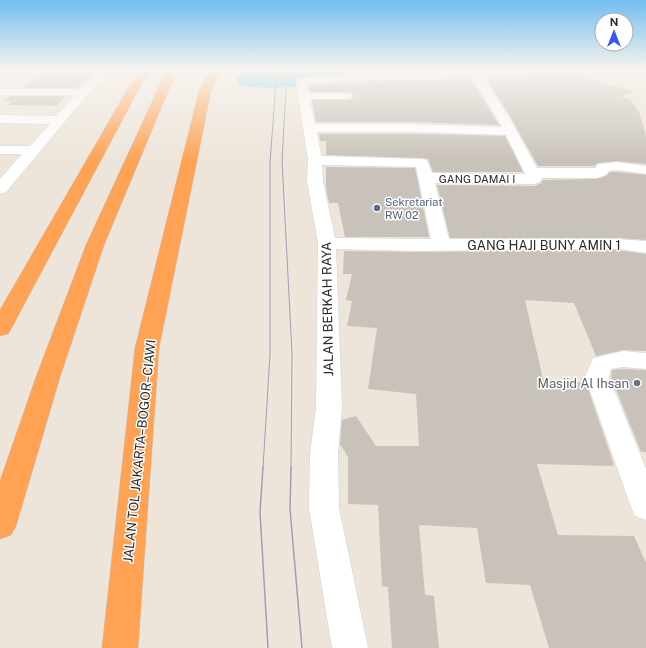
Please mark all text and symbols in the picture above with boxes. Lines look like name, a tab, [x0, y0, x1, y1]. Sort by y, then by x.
north arrow	[594, 12, 634, 52]
text: N	[610, 16, 618, 28]
street label: GANG DAMAI I	[439, 173, 515, 185]
place label: Sekretariat RW 02	[385, 196, 442, 221]
marker: Sekretariat RW 02	[372, 203, 382, 213]
street label: GANG HAJI BUNY AMIN 1	[467, 238, 621, 253]
street label: JALAN BERKAH RAYA	[319, 242, 336, 376]
street label: JALAN TOL JAKARTA–BOGOR–CIAWI	[120, 339, 159, 563]
place label: Masjid Al Ihsan	[537, 376, 629, 391]
marker: Masjid Al Ihsan	[632, 378, 642, 388]

